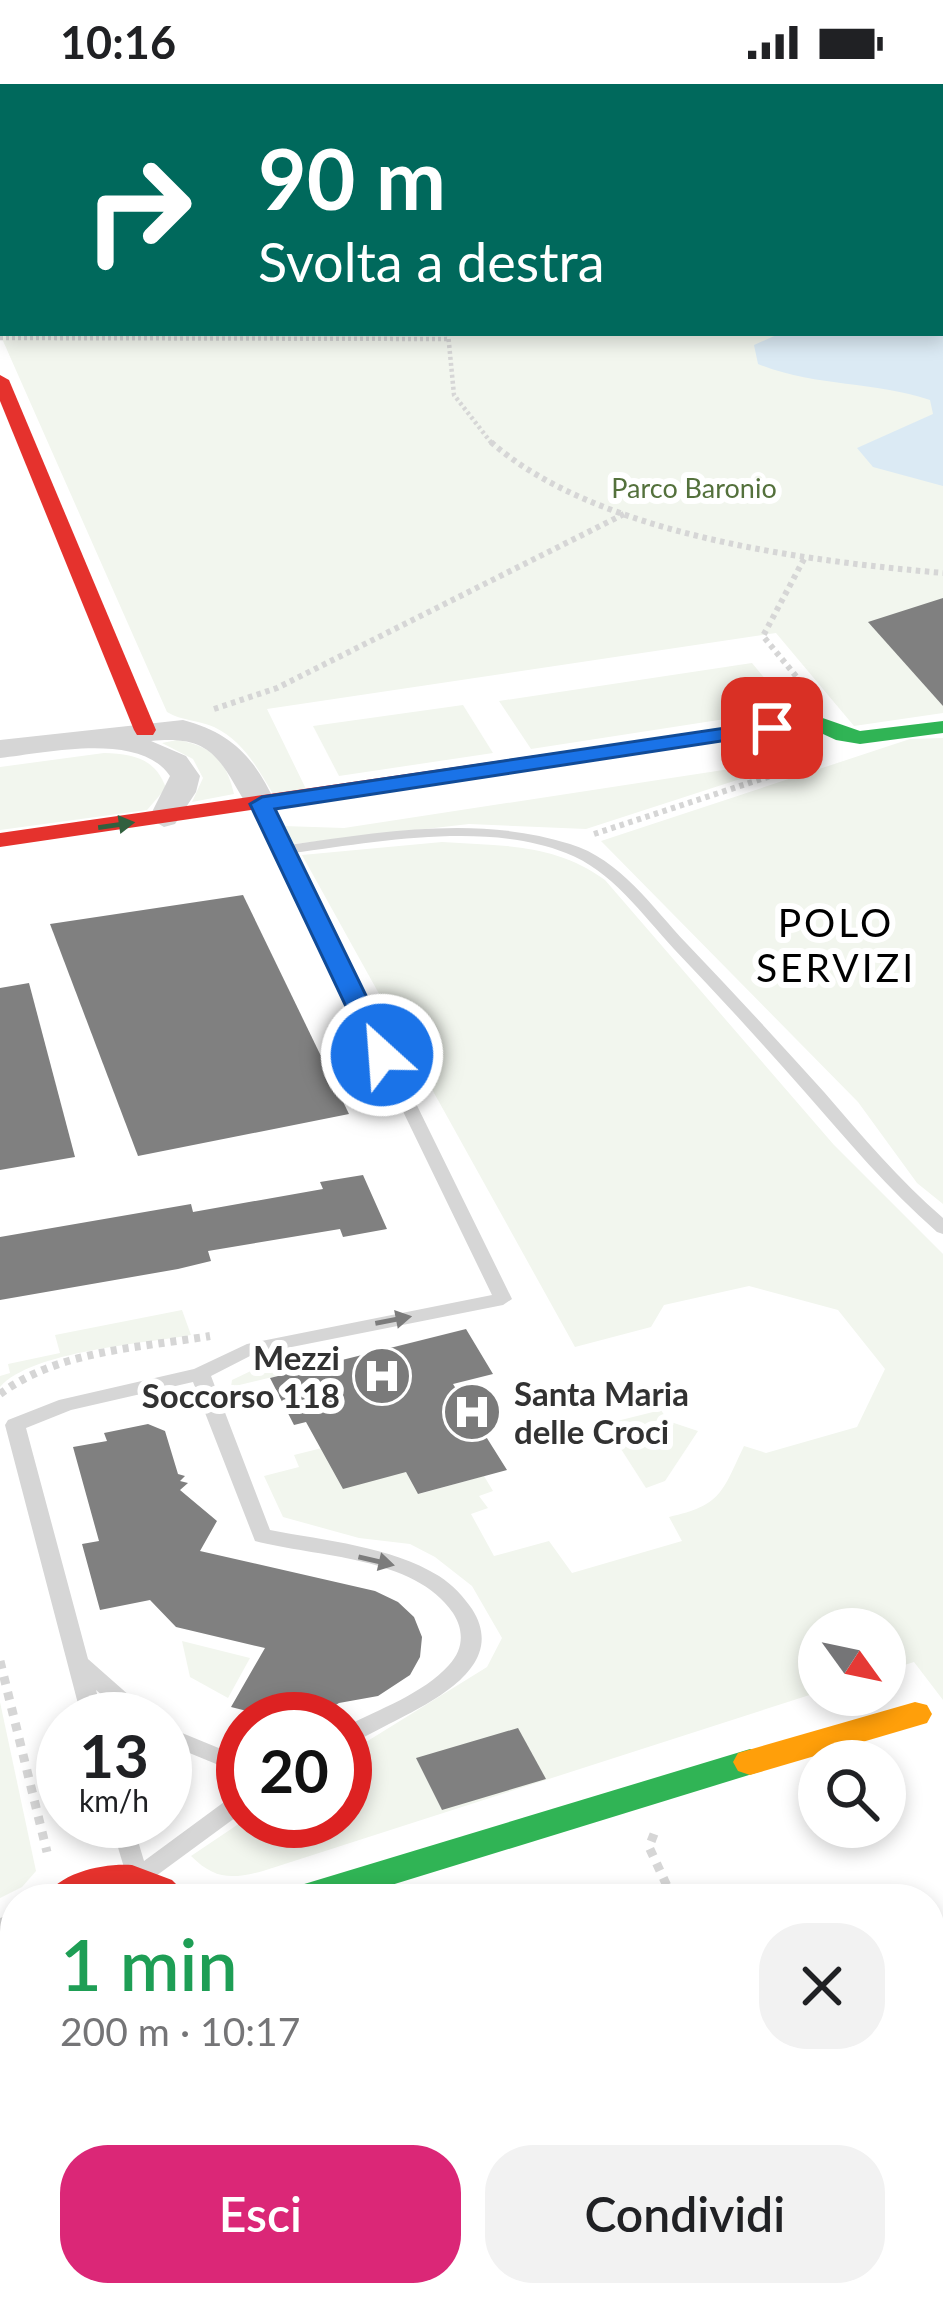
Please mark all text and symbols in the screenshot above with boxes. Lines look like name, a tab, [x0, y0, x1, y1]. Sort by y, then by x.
text: 10:16	[60, 15, 176, 69]
text: 90 m	[258, 127, 446, 228]
icon: right	[60, 132, 216, 288]
text: Svolta a destra	[258, 229, 605, 294]
park label: Parco Baronio	[611, 471, 777, 504]
pin	[721, 677, 823, 779]
icon: arrive	[739, 695, 805, 761]
one-way arrow	[98, 815, 135, 834]
district label: POLO SERVIZI	[756, 899, 916, 990]
position arrow	[319, 992, 445, 1118]
one-way arrow	[374, 1310, 412, 1329]
place label: Mezzi Soccorso 118	[142, 1337, 340, 1415]
hospital icon: Mezzi Soccorso 118	[351, 1345, 413, 1407]
place label: Santa Maria delle Croci	[514, 1373, 689, 1451]
hospital icon: Santa Maria delle Croci	[441, 1381, 503, 1443]
one-way arrow	[358, 1553, 396, 1572]
north arrow	[798, 1608, 906, 1716]
map controls	[798, 1608, 906, 1848]
speed limit sign: 20	[216, 1692, 372, 1848]
text: 13	[79, 1719, 149, 1791]
button: search	[798, 1740, 906, 1848]
text: km/h	[79, 1782, 149, 1818]
text: 1 min	[60, 1920, 238, 2006]
button: close	[759, 1923, 885, 2049]
text: 200 m · 10:17	[60, 2008, 300, 2054]
button: Esci	[60, 2145, 461, 2283]
button: Condividi	[485, 2145, 885, 2283]

